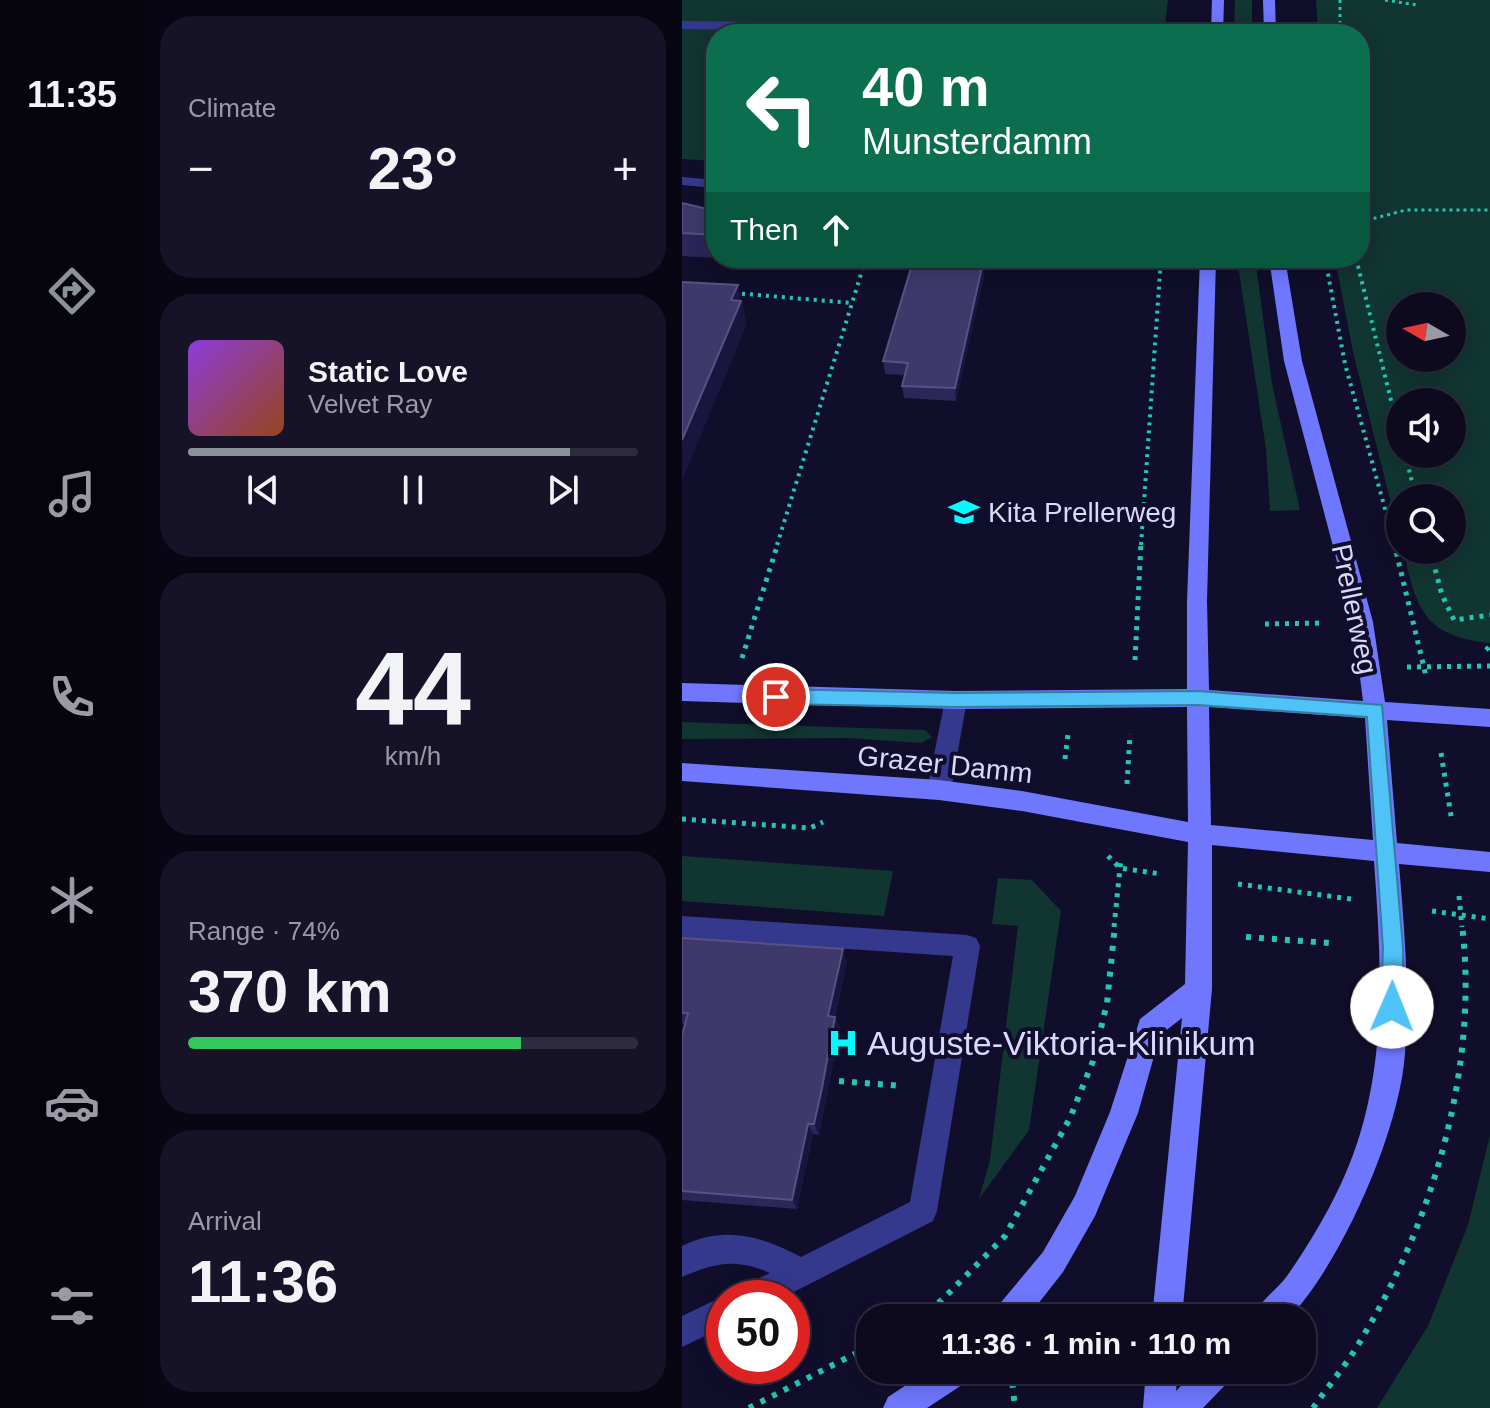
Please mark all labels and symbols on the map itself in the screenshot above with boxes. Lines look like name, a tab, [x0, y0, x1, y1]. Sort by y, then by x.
north arrow	[1386, 292, 1466, 372]
school or university icon: Kita Prellerweg	[947, 495, 981, 529]
place label: Kita Prellerweg	[988, 497, 1176, 528]
street label: Prellerweg	[1326, 541, 1383, 677]
pin	[742, 663, 810, 731]
street label: Grazer Damm	[856, 740, 1034, 789]
position arrow	[1350, 965, 1434, 1049]
place label: Auguste-Viktoria-Klinikum	[867, 1024, 1256, 1062]
hospital icon: Auguste-Viktoria-Klinikum	[826, 1026, 860, 1060]
speed limit sign: 50	[706, 1280, 810, 1384]

